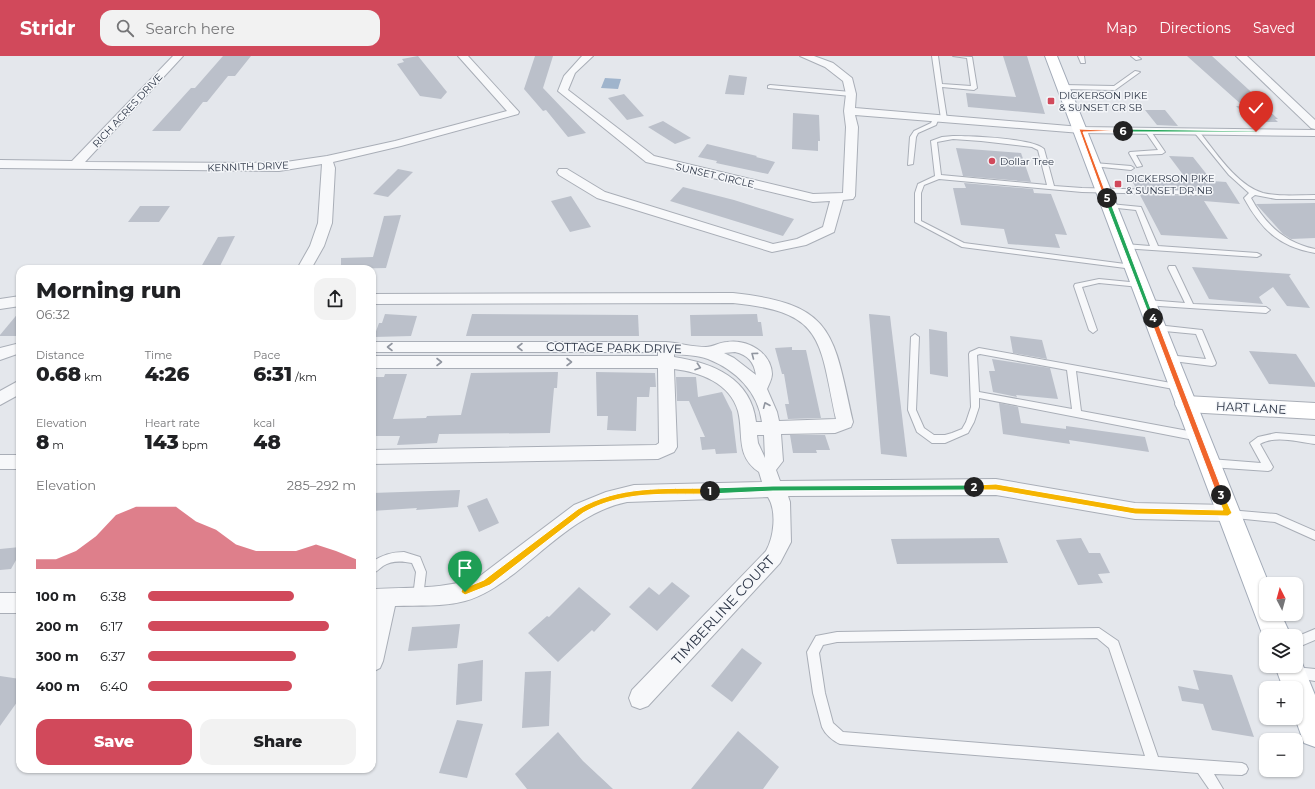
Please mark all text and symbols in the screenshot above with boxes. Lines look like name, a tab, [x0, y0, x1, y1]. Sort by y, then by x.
search box	[100, 10, 380, 46]
text: Stridr	[20, 17, 76, 40]
icon: search	[114, 17, 136, 39]
text: Search here	[146, 19, 235, 38]
text: Map	[1106, 19, 1137, 37]
text: Directions	[1159, 19, 1231, 37]
text: Saved	[1253, 19, 1295, 37]
street label: RICH ACRES DRIVE	[90, 70, 165, 150]
place label: DICKERSON PIKE & SUNSET CR SB	[1059, 89, 1148, 114]
pin	[1239, 91, 1273, 132]
marker: DICKERSON PIKE & SUNSET CR SB	[1046, 96, 1056, 106]
icon: check	[1245, 97, 1267, 119]
pin: 6	[1113, 121, 1133, 141]
text: 6	[1119, 124, 1127, 138]
place label: Dollar Tree	[1000, 155, 1054, 168]
marker: Dollar Tree	[987, 156, 997, 166]
street label: KENNITH DRIVE	[207, 159, 289, 174]
street label: SUNSET CIRCLE	[674, 160, 756, 191]
place label: DICKERSON PIKE & SUNSET DR NB	[1126, 172, 1215, 197]
marker: DICKERSON PIKE & SUNSET DR NB	[1113, 179, 1123, 189]
pin: 5	[1097, 188, 1117, 208]
text: 5	[1104, 191, 1110, 205]
text: Morning run	[36, 277, 181, 304]
button: share	[314, 278, 356, 320]
text: 06:32	[36, 306, 70, 322]
pin: 4	[1143, 308, 1163, 328]
text: 4	[1149, 311, 1157, 325]
street label: COTTAGE PARK DRIVE	[546, 339, 682, 356]
one-way arrow	[387, 343, 393, 351]
one-way arrow	[517, 343, 523, 351]
text: Distance	[36, 348, 84, 362]
text: Time	[145, 348, 172, 362]
text: Pace	[253, 348, 280, 362]
one-way arrow	[751, 352, 758, 359]
one-way arrow	[436, 358, 442, 366]
one-way arrow	[566, 358, 572, 366]
text: 0.68	[36, 362, 81, 386]
text: 4:26	[145, 362, 189, 386]
text: 6:31	[253, 362, 292, 386]
one-way arrow	[695, 363, 702, 371]
text: km	[81, 370, 102, 384]
text: /km	[292, 370, 317, 384]
street label: HART LANE	[1215, 398, 1287, 417]
one-way arrow	[763, 402, 771, 410]
text: Elevation	[36, 416, 87, 430]
text: Heart rate	[145, 416, 200, 430]
text: kcal	[253, 416, 275, 430]
text: 8	[36, 430, 49, 454]
text: 143	[145, 430, 179, 454]
text: 48	[253, 430, 281, 454]
text: m	[49, 438, 64, 452]
text: bpm	[179, 438, 208, 452]
text: Elevation	[36, 477, 96, 493]
text: 285–292 m	[287, 477, 356, 493]
pin: 2	[964, 477, 984, 497]
text: 2	[971, 480, 977, 494]
pin: 1	[700, 481, 720, 501]
text: 1	[708, 484, 712, 498]
pin: 3	[1211, 485, 1231, 505]
text: 3	[1218, 488, 1224, 502]
pin	[448, 551, 482, 592]
street label: TIMBERLINE COURT	[668, 552, 778, 668]
icon: arrive	[454, 557, 476, 579]
north arrow	[1259, 577, 1303, 621]
map controls	[1259, 577, 1303, 777]
text: 100 m	[36, 588, 76, 604]
text: 6:38	[100, 588, 126, 604]
text: 200 m	[36, 618, 79, 634]
text: 6:17	[100, 618, 123, 634]
button: layers	[1259, 629, 1303, 673]
text: 300 m	[36, 648, 79, 664]
text: 6:37	[100, 648, 126, 664]
text: 400 m	[36, 678, 80, 694]
text: 6:40	[100, 678, 128, 694]
button: +	[1259, 681, 1303, 725]
button: Save	[36, 719, 192, 765]
button: Share	[200, 719, 356, 765]
button: −	[1259, 733, 1303, 777]

